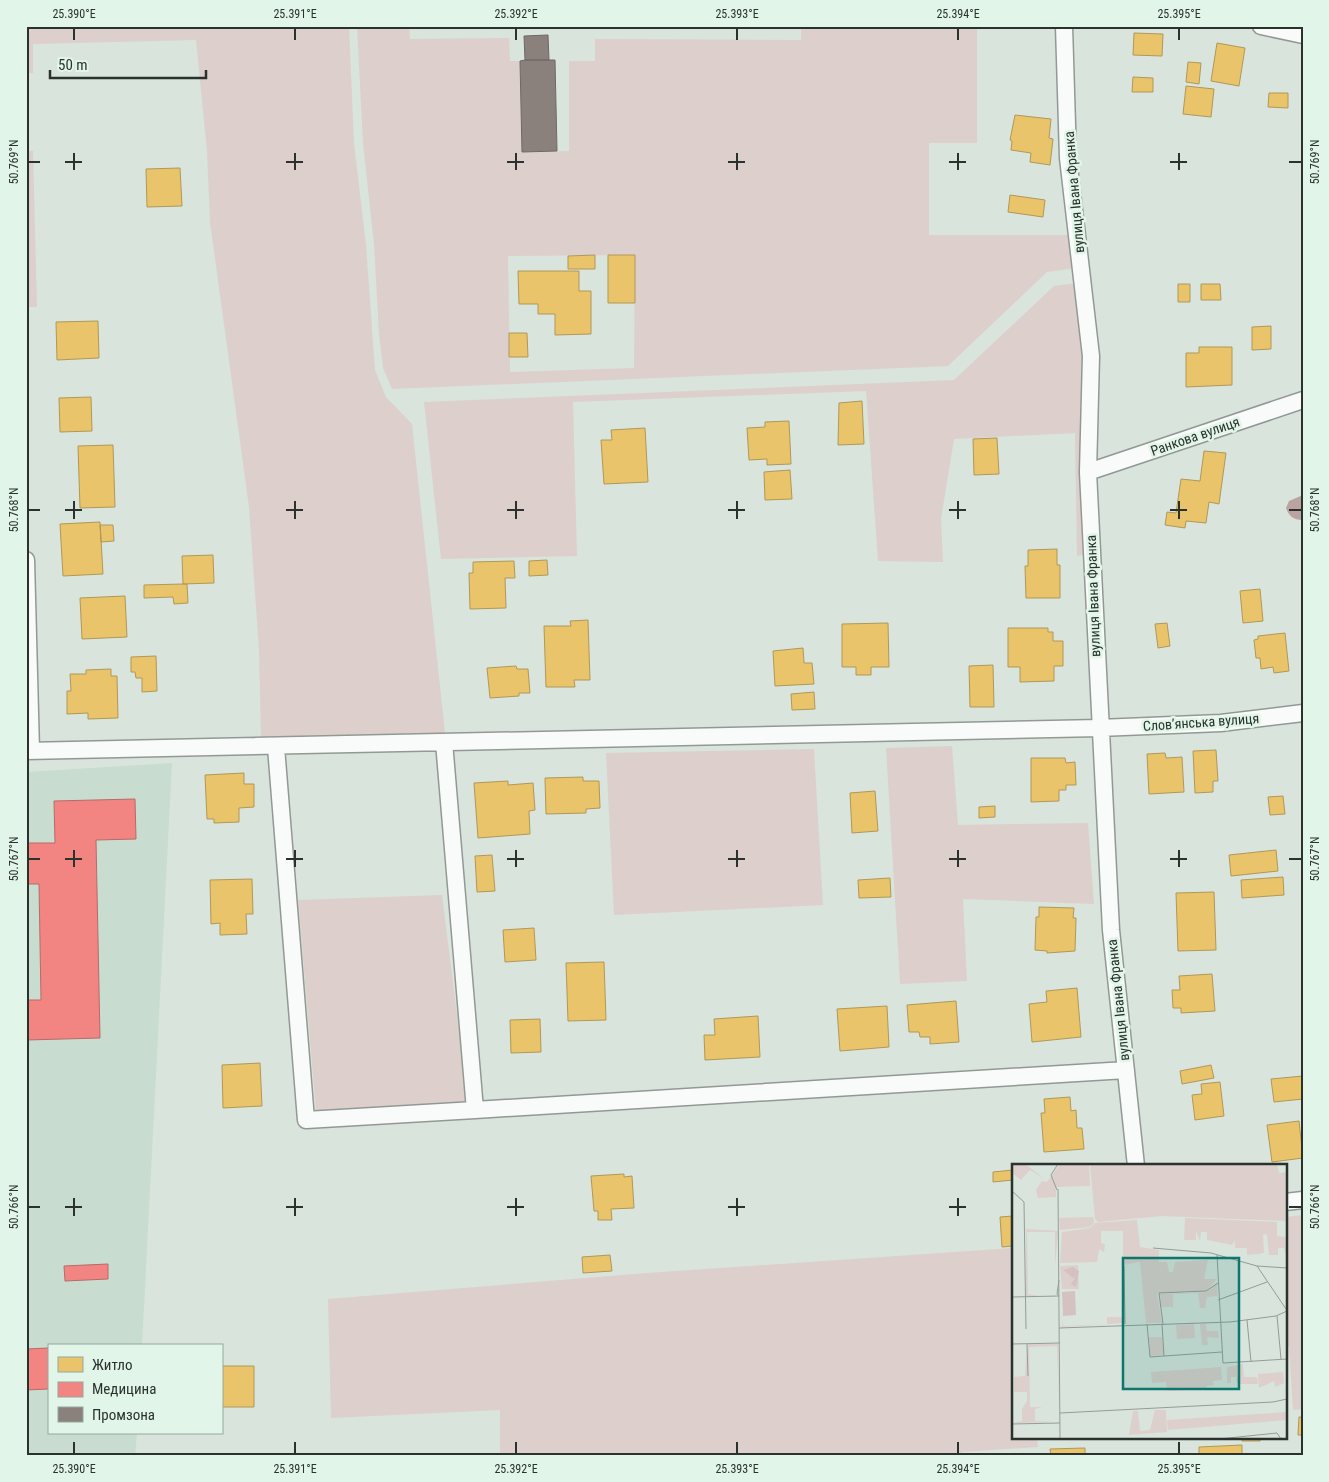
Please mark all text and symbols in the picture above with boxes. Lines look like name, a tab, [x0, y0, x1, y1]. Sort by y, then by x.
text: 25.390°E	[52, 7, 96, 21]
text: 25.391°E	[273, 7, 317, 21]
text: 25.392°E	[494, 7, 538, 21]
text: 25.393°E	[715, 7, 759, 21]
text: 25.394°E	[936, 7, 980, 21]
text: 25.395°E	[1157, 7, 1201, 21]
scale bar	[50, 48, 206, 80]
text: 50 m	[58, 56, 88, 74]
street label: вулиця Івана Франка	[1061, 130, 1087, 254]
text: 50.769°N	[7, 140, 21, 184]
text: 50.769°N	[1308, 140, 1322, 184]
street label: Ранкова вулиця	[1148, 413, 1242, 459]
text: 50.768°N	[7, 488, 21, 532]
text: 50.768°N	[1308, 488, 1322, 532]
street label: вулиця Івана Франка	[1083, 535, 1103, 657]
street label: Словʼянська вулиця	[1142, 710, 1260, 734]
text: 50.767°N	[7, 837, 21, 881]
text: 50.767°N	[1308, 837, 1322, 881]
street label: вулиця Івана Франка	[1104, 938, 1132, 1062]
inset map	[1012, 1164, 1286, 1440]
text: 50.766°N	[7, 1185, 21, 1229]
text: 50.766°N	[1308, 1185, 1322, 1229]
legend	[48, 1344, 222, 1434]
text: Житло	[92, 1356, 132, 1374]
text: Медицина	[92, 1380, 156, 1398]
text: Промзона	[92, 1406, 155, 1424]
text: 25.390°E	[52, 1462, 96, 1476]
text: 25.391°E	[273, 1462, 317, 1476]
text: 25.392°E	[494, 1462, 538, 1476]
text: 25.393°E	[715, 1462, 759, 1476]
text: 25.394°E	[936, 1462, 980, 1476]
text: 25.395°E	[1157, 1462, 1201, 1476]

